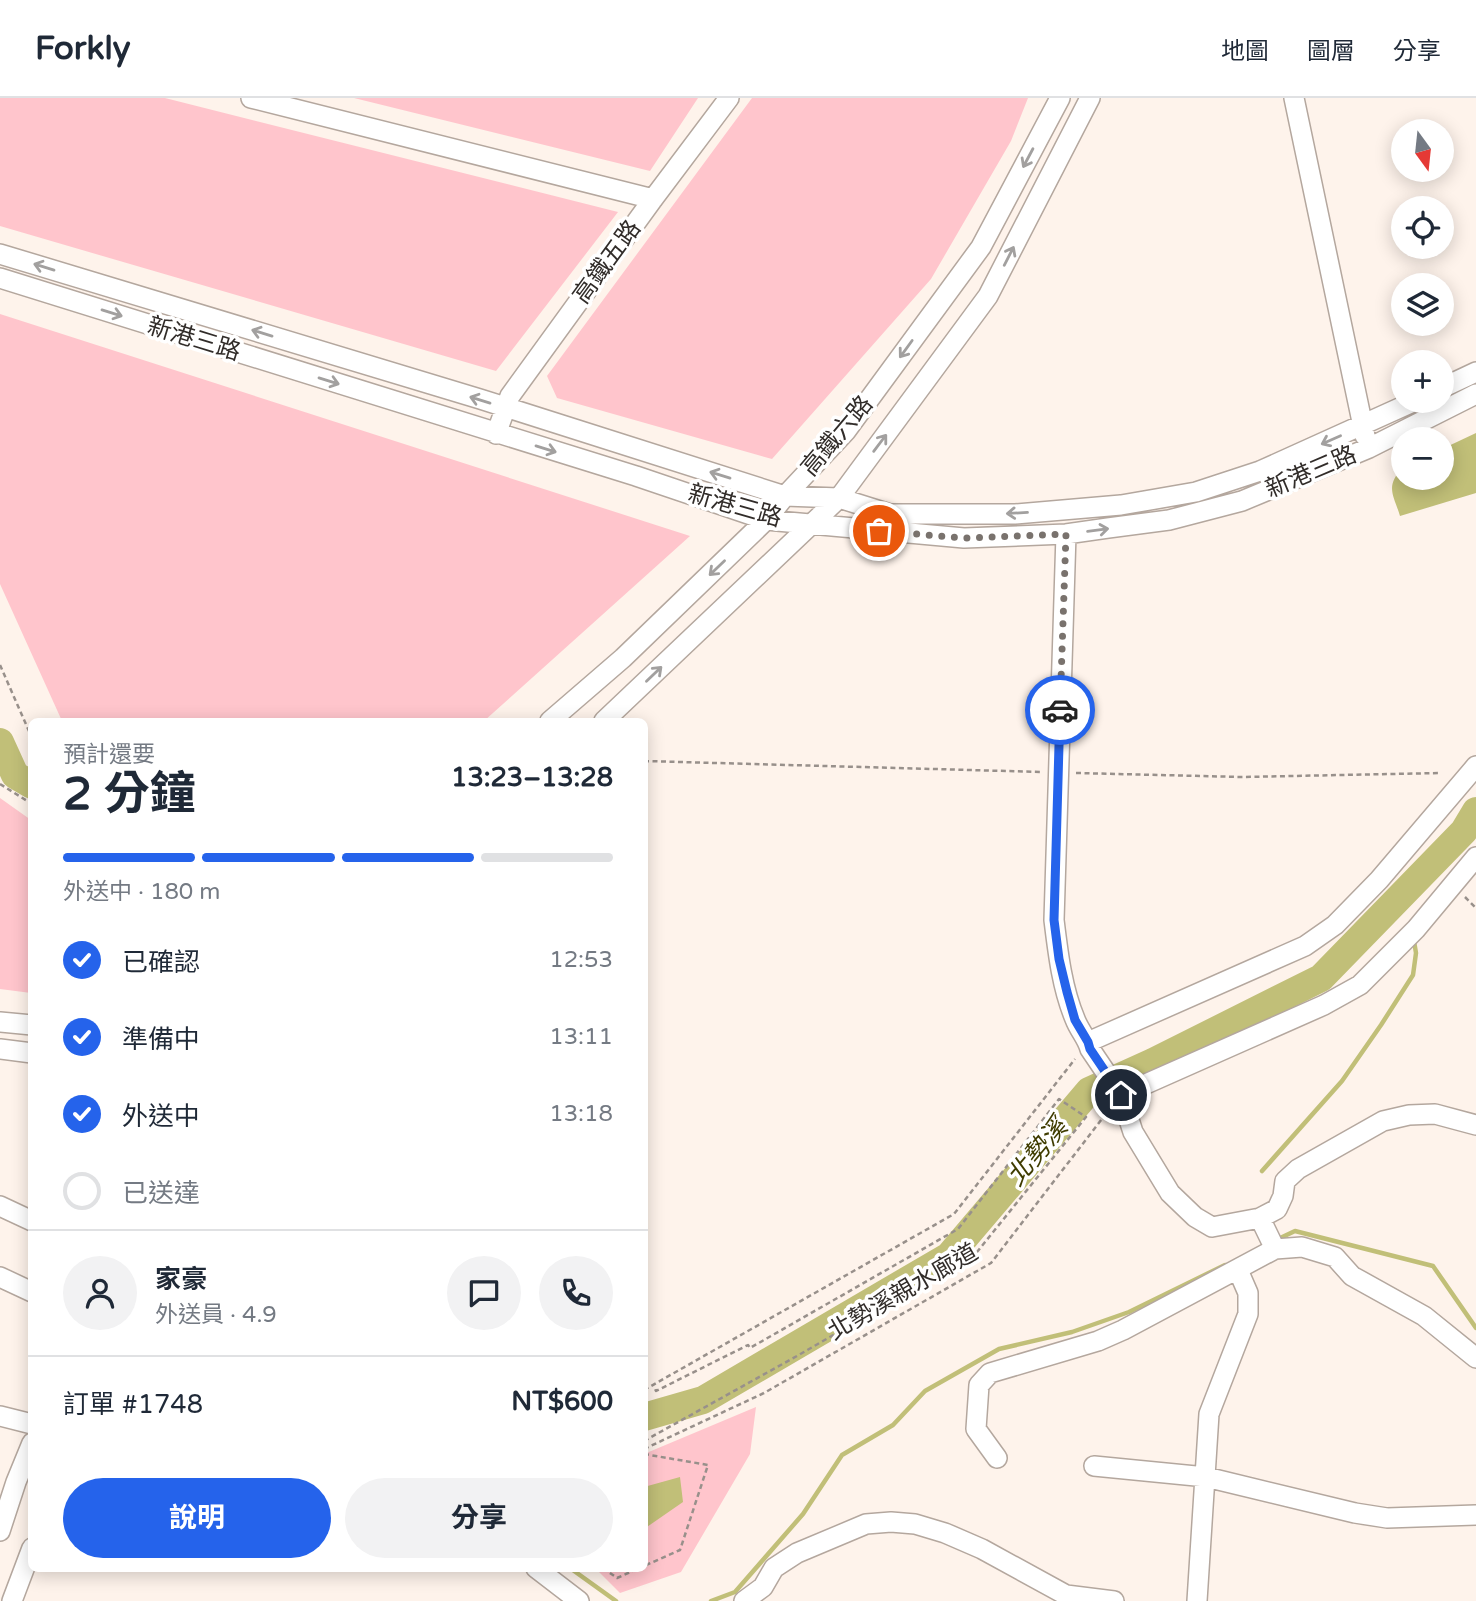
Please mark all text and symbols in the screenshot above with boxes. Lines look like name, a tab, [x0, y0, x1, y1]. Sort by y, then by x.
text: Forkly	[35, 29, 130, 68]
text: 地圖	[1221, 37, 1269, 66]
text: 圖層	[1307, 37, 1355, 66]
text: 分享	[1393, 37, 1441, 66]
north arrow	[1391, 119, 1454, 182]
map controls	[1391, 119, 1454, 490]
one-way arrow	[1021, 147, 1034, 168]
button: locate	[1391, 196, 1454, 259]
street label: 高鐵五路	[567, 215, 647, 309]
one-way arrow	[1002, 246, 1016, 267]
one-way arrow	[34, 260, 56, 273]
button: layers	[1391, 273, 1454, 336]
one-way arrow	[101, 307, 123, 320]
street label: 新港三路	[144, 311, 244, 367]
one-way arrow	[251, 326, 273, 339]
one-way arrow	[899, 339, 913, 358]
button: +	[1391, 350, 1454, 413]
one-way arrow	[318, 375, 340, 388]
street label: 高鐵六路	[795, 390, 879, 482]
one-way arrow	[469, 392, 491, 405]
button: −	[1391, 427, 1454, 490]
one-way arrow	[872, 434, 887, 453]
one-way arrow	[1321, 434, 1342, 447]
street label: 新港三路	[1261, 440, 1361, 504]
one-way arrow	[535, 443, 557, 456]
one-way arrow	[709, 468, 731, 481]
street label: 新港三路	[685, 479, 785, 533]
pin	[849, 501, 909, 561]
one-way arrow	[1006, 507, 1029, 520]
icon: bag	[860, 512, 898, 550]
one-way arrow	[1086, 523, 1109, 536]
one-way arrow	[709, 559, 726, 576]
one-way arrow	[645, 666, 662, 683]
courier	[1025, 675, 1095, 745]
icon: car	[1041, 691, 1079, 729]
text: 預計還要	[63, 741, 155, 769]
text: 13:23–13:28	[451, 762, 613, 793]
text: 2 分鐘	[63, 767, 196, 822]
text: 外送中 · 180 m	[63, 878, 220, 906]
icon: check	[63, 941, 101, 979]
text: 12:53	[549, 946, 613, 974]
text: 已確認	[122, 947, 200, 978]
icon: check	[63, 1018, 101, 1056]
text: 13:11	[549, 1023, 613, 1051]
text: 準備中	[122, 1024, 200, 1055]
pin	[1091, 1065, 1151, 1125]
icon: home	[1102, 1076, 1140, 1114]
icon: check	[63, 1095, 101, 1133]
text: 13:18	[549, 1100, 613, 1128]
text: 外送中	[122, 1101, 200, 1132]
water label: 北勢溪	[1000, 1109, 1077, 1192]
text: 已送達	[122, 1178, 200, 1209]
street label: 北勢溪親水廊道	[823, 1237, 983, 1347]
button: person	[63, 1256, 137, 1330]
button: chat	[447, 1256, 521, 1330]
button: phone	[539, 1256, 613, 1330]
text: 家豪	[155, 1264, 207, 1295]
text: 外送員 · 4.9	[155, 1301, 277, 1329]
text: NT$600	[511, 1386, 613, 1417]
text: 訂單 #1748	[63, 1389, 203, 1420]
button: 說明	[63, 1478, 331, 1558]
button: 分享	[345, 1478, 613, 1558]

